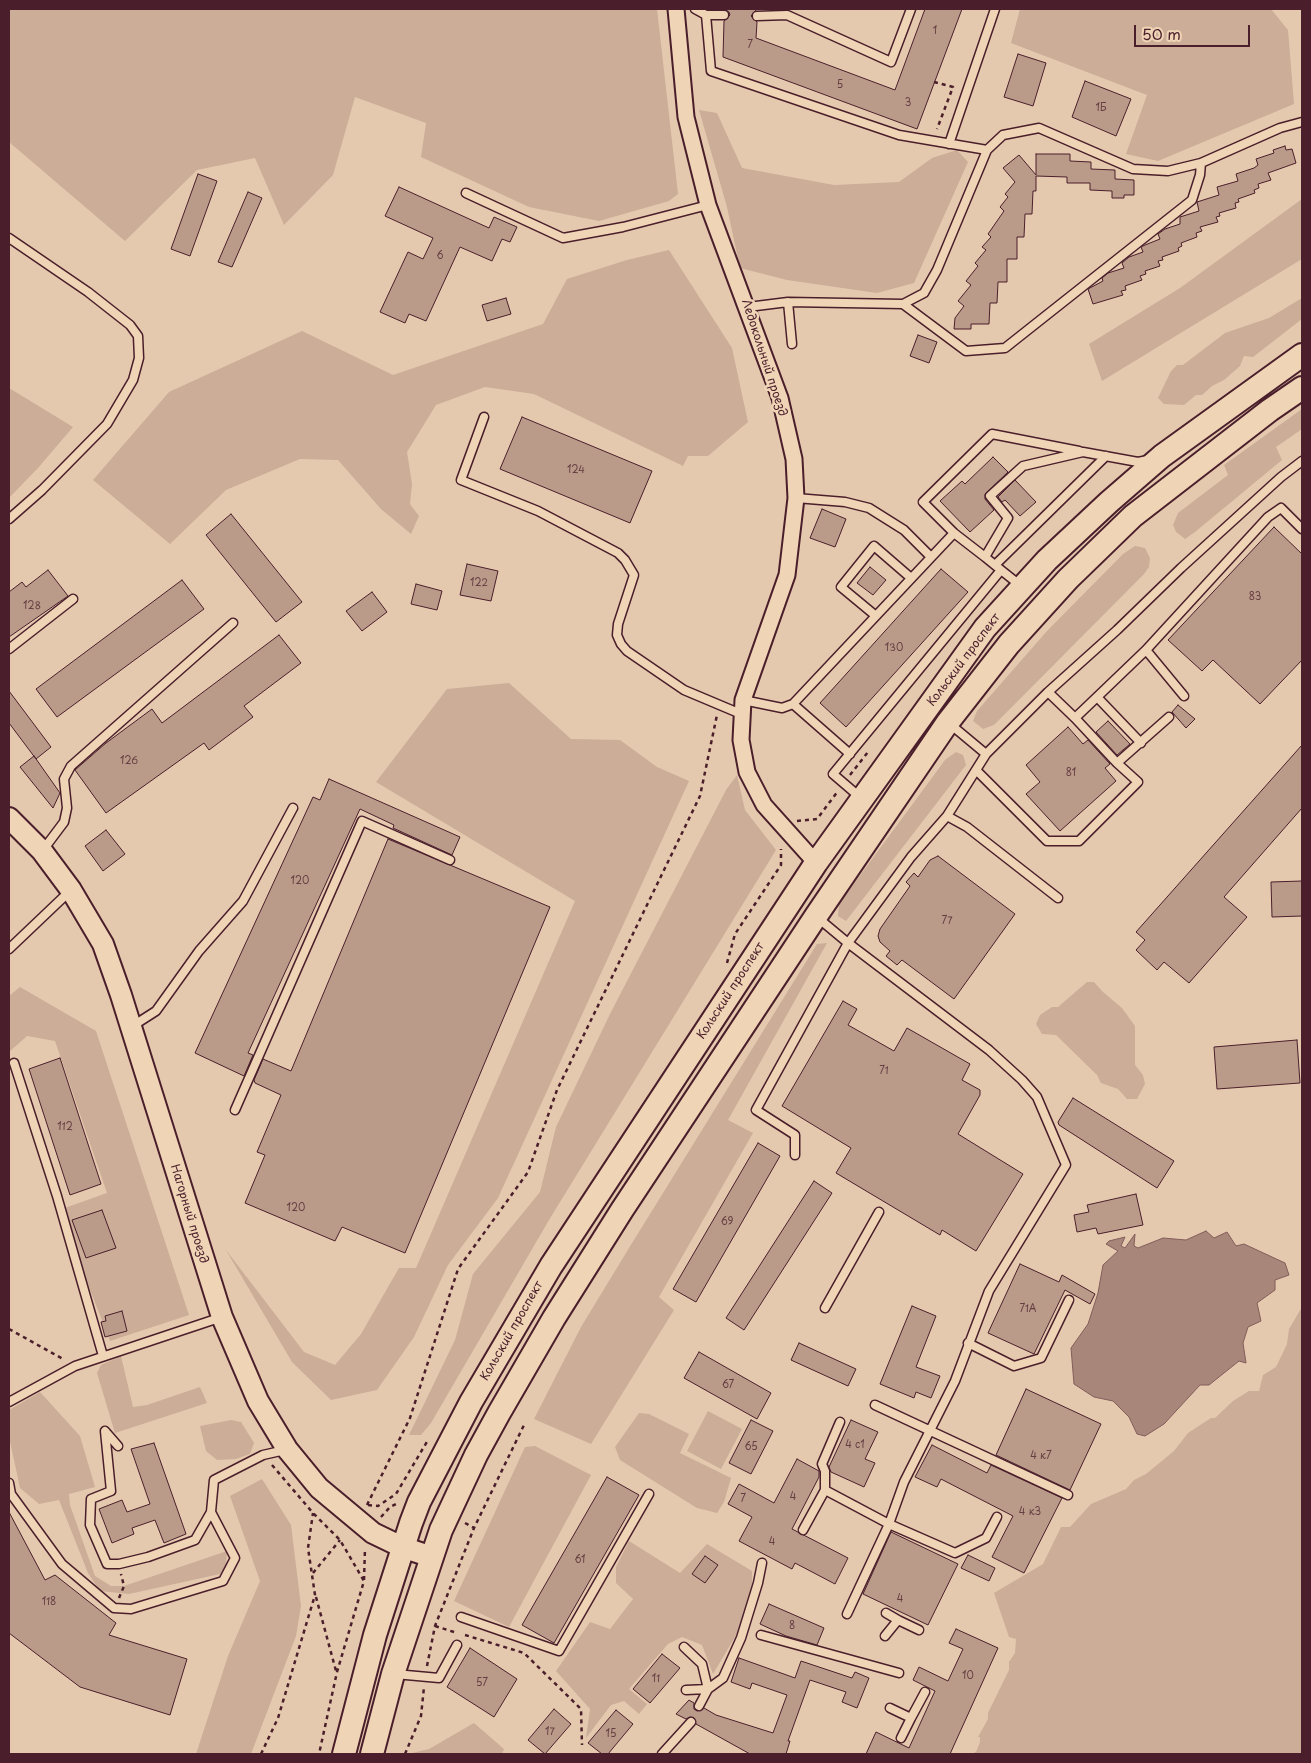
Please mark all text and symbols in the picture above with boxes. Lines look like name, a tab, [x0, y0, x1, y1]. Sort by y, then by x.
scale bar	[1136, 15, 1252, 47]
text: 50 m	[1142, 22, 1181, 45]
house number: 1	[933, 25, 937, 37]
house number: 7	[747, 39, 753, 51]
house number: 5	[837, 79, 843, 91]
house number: 3	[905, 97, 911, 109]
house number: 1Б	[1096, 102, 1106, 114]
house number: 6	[436, 250, 444, 262]
street label: Ледокольный проезд	[738, 298, 790, 418]
house number: 124	[567, 464, 585, 476]
house number: 122	[470, 577, 488, 589]
house number: 83	[1249, 591, 1261, 603]
house number: 128	[23, 600, 41, 612]
street label: Кольский проспект	[924, 611, 1004, 709]
house number: 130	[885, 642, 903, 654]
house number: 126	[120, 755, 138, 767]
house number: 81	[1066, 767, 1076, 779]
house number: 120	[291, 875, 309, 887]
house number: 77	[941, 915, 953, 927]
street label: Кольский проспект	[694, 940, 768, 1042]
house number: 71	[879, 1065, 889, 1077]
house number: 112	[57, 1121, 73, 1133]
street label: Нагорный проезд	[167, 1163, 211, 1265]
house number: 120	[287, 1202, 305, 1214]
house number: 69	[721, 1216, 733, 1228]
street label: Кольский проспект	[478, 1279, 546, 1383]
house number: 71А	[1019, 1303, 1037, 1315]
house number: 67	[722, 1379, 734, 1391]
house number: 4 с1	[845, 1439, 865, 1451]
house number: 65	[744, 1441, 758, 1453]
house number: 4 к7	[1030, 1450, 1052, 1462]
house number: 4	[790, 1491, 796, 1503]
house number: 7	[740, 1493, 746, 1505]
house number: 4 к3	[1019, 1506, 1041, 1518]
house number: 4	[769, 1536, 775, 1548]
house number: 61	[574, 1554, 586, 1566]
house number: 4	[897, 1593, 903, 1605]
house number: 118	[42, 1596, 56, 1608]
house number: 8	[789, 1620, 795, 1632]
house number: 10	[962, 1670, 974, 1682]
house number: 11	[652, 1673, 660, 1685]
house number: 57	[476, 1677, 488, 1689]
house number: 17	[545, 1726, 555, 1738]
house number: 15	[606, 1728, 616, 1740]

